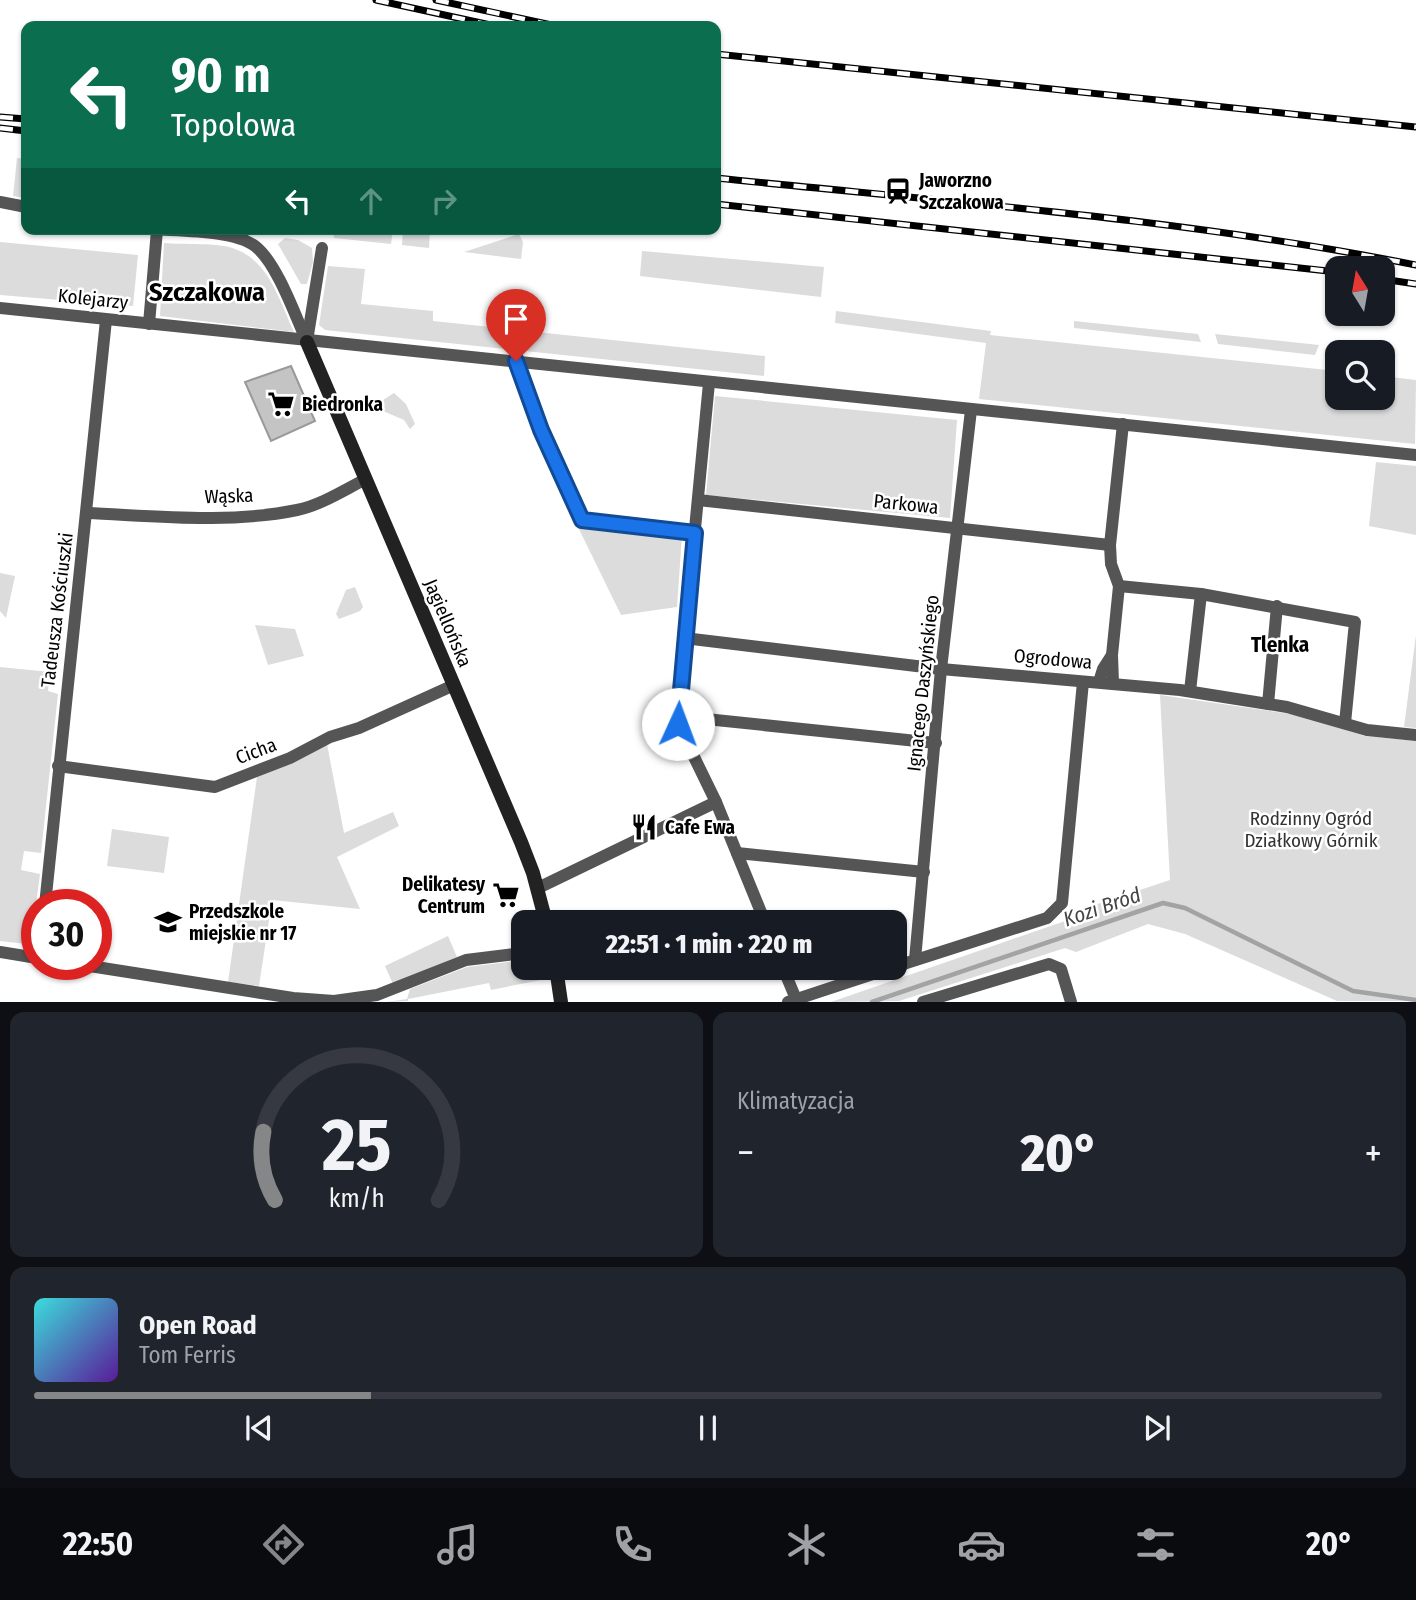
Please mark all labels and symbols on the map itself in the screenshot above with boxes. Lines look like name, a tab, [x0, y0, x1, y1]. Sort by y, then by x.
place label: Jaworzno Szczakowa	[918, 169, 1004, 214]
station icon: Jaworzno Szczakowa	[883, 176, 913, 206]
north arrow	[1325, 256, 1395, 326]
district label: Szczakowa	[149, 277, 265, 308]
street label: Kolejarzy	[57, 284, 130, 314]
pin	[486, 289, 546, 361]
supermarket icon: Biedronka	[266, 389, 296, 419]
place label: Biedronka	[302, 393, 383, 416]
street label: Wąska	[204, 484, 254, 508]
street label: Parkowa	[872, 489, 940, 519]
street label: Tadeusza Kościuszki	[36, 531, 78, 689]
street label: Jagiellońska	[419, 576, 477, 670]
street label: Ignacego Daszyńskiego	[902, 594, 944, 772]
district label: Tlenka	[1251, 632, 1309, 658]
street label: Ogrodowa	[1013, 644, 1093, 674]
position arrow	[641, 687, 715, 761]
street label: Cicha	[232, 733, 280, 769]
park label: Rodzinny Ogród Działkowy Górnik	[1244, 807, 1378, 852]
restaurant icon: Cafe Ewa	[629, 812, 659, 842]
place label: Cafe Ewa	[665, 816, 735, 839]
place label: Delikatesy Centrum	[402, 873, 486, 918]
supermarket icon: Delikatesy Centrum	[491, 880, 521, 910]
water label: Kozi Bród	[1060, 882, 1144, 932]
speed limit sign: 30	[21, 889, 112, 980]
place label: Przedszkole miejskie nr 17	[189, 900, 296, 945]
school or university icon: Przedszkole miejskie nr 17	[153, 907, 183, 937]

